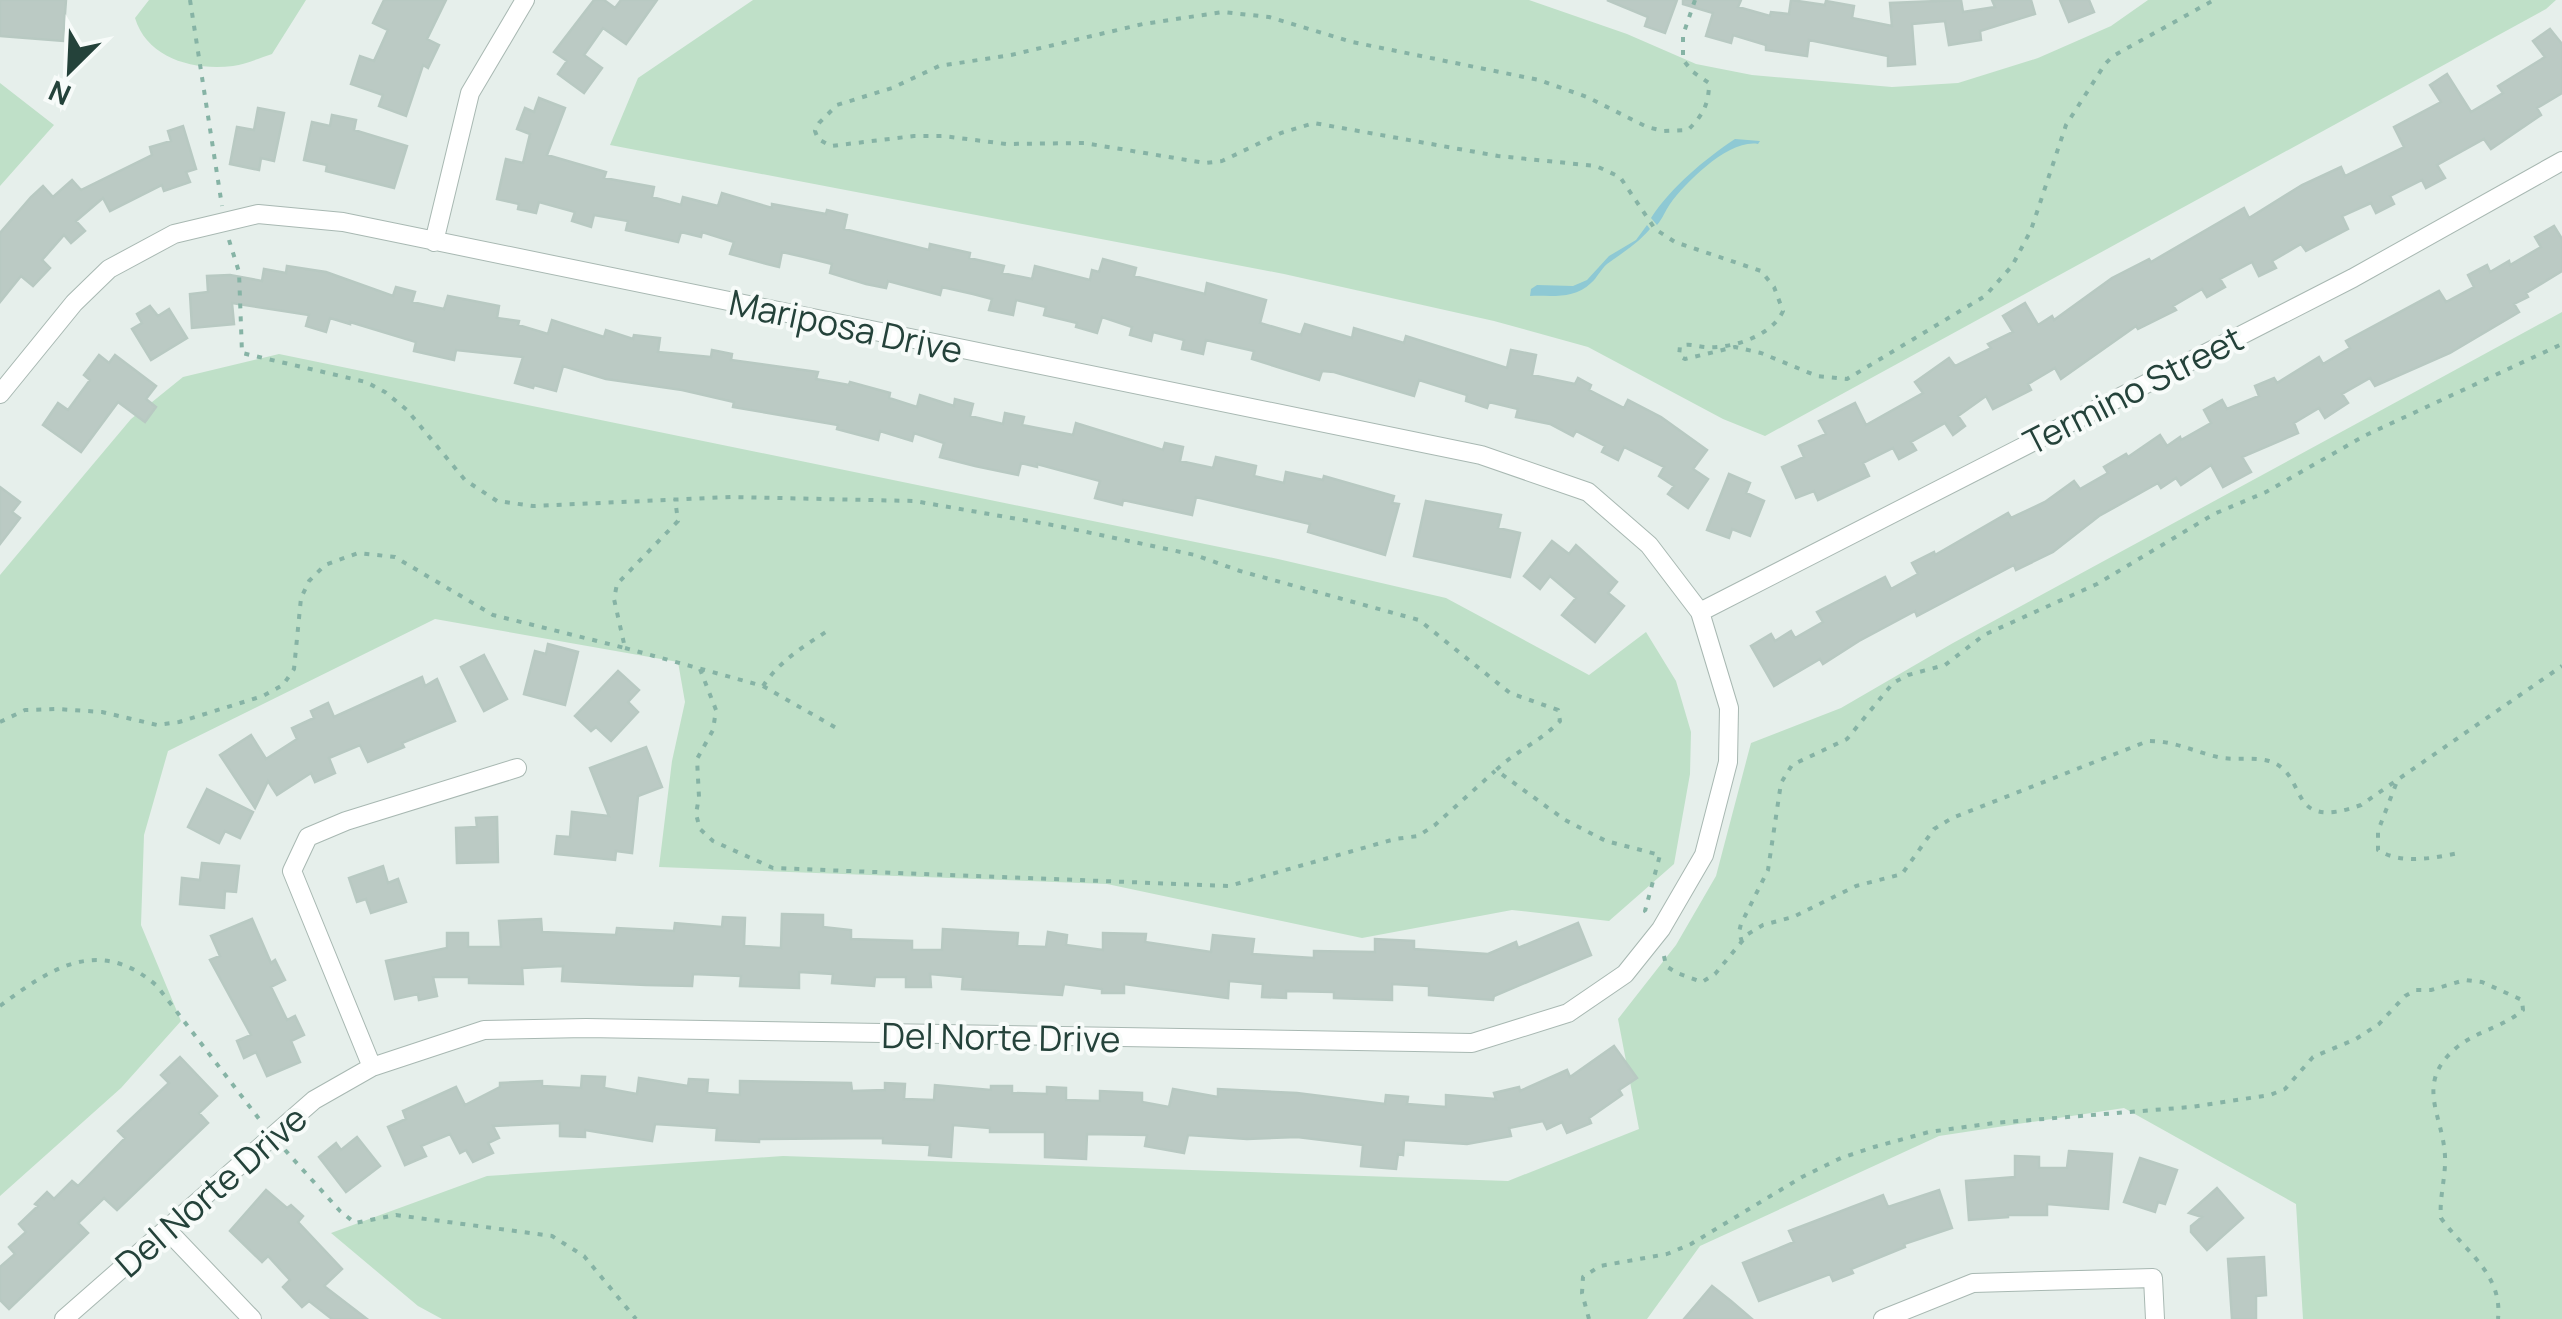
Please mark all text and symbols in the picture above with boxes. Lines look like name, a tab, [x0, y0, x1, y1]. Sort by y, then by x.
north arrow	[20, 20, 120, 120]
text: N	[43, 72, 76, 115]
street label: Mariposa Drive	[725, 278, 967, 374]
street label: Termino Street	[2015, 314, 2251, 466]
street label: Del Norte Drive	[881, 1011, 1121, 1063]
street label: Del Norte Drive	[105, 1094, 317, 1288]

